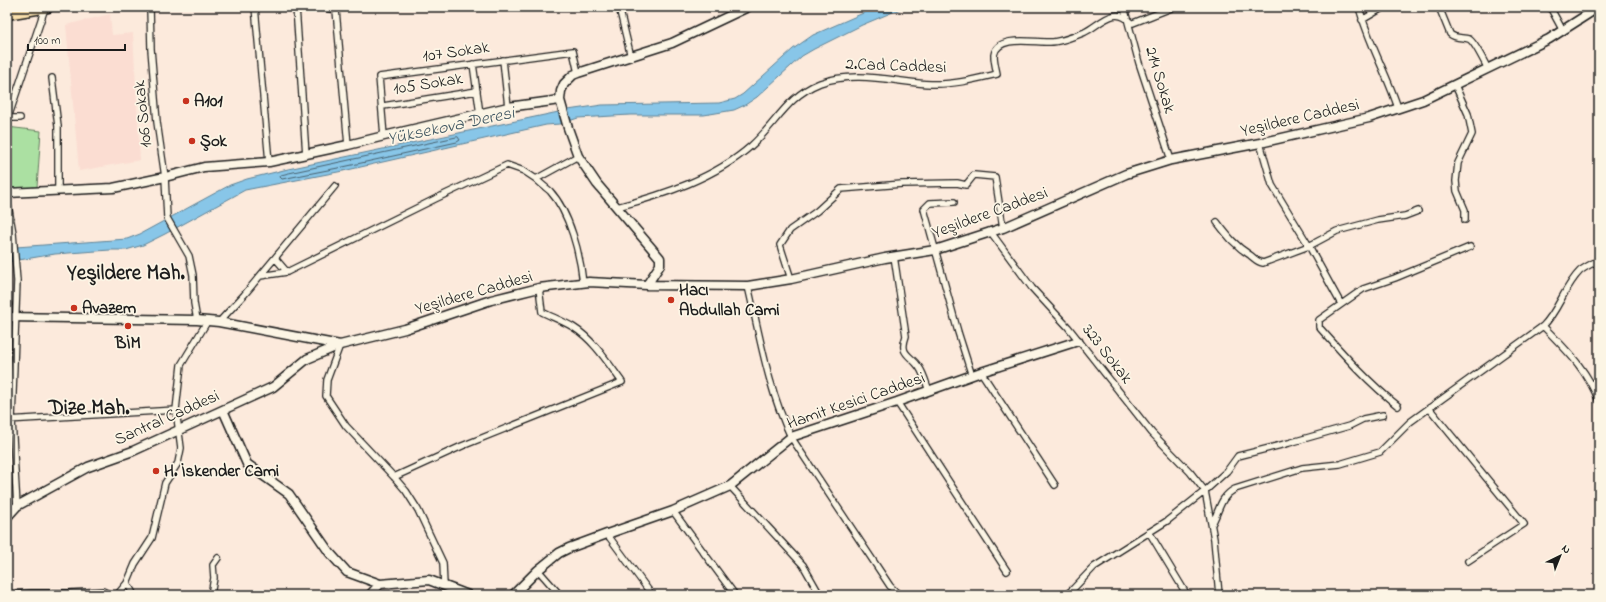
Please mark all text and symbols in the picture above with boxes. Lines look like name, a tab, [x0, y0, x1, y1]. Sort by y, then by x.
scale bar	[28, 26, 125, 52]
text: 100 m	[34, 32, 61, 50]
street label: 107 Sokak	[421, 35, 492, 69]
street label: 214 Sokak	[1138, 44, 1182, 117]
street label: 2.Cad Caddesi	[845, 52, 947, 80]
street label: 105 Sokak	[391, 66, 465, 102]
street label: 106 Sokak	[127, 78, 159, 149]
place label: A101	[194, 89, 223, 114]
street label: Yeşildere Caddesi	[1238, 92, 1362, 144]
marker: A101	[181, 96, 191, 106]
water label: Yüksekova Deresi	[385, 100, 519, 153]
place label: Şok	[200, 129, 227, 154]
marker: Şok	[187, 136, 197, 146]
street label: Yeşildere Caddesi	[929, 181, 1051, 245]
district label: Yeşildere Mah.	[66, 259, 186, 289]
street label: Yeşildere Caddesi	[412, 264, 536, 322]
place label: Hacı Abdullah Cami	[679, 278, 780, 323]
marker: Hacı Abdullah Cami	[666, 295, 676, 305]
place label: Avazem	[82, 296, 136, 321]
marker: Avazem	[69, 303, 79, 313]
street label: 323 Sokak	[1076, 319, 1139, 390]
marker: BİM	[123, 321, 133, 331]
place label: BİM	[114, 331, 141, 356]
street label: Hamit Kesici Caddesi	[784, 366, 928, 436]
street label: Santral Caddesi	[110, 384, 224, 452]
district label: Dize Mah.	[48, 394, 130, 424]
place label: H. İskender Cami	[164, 459, 279, 484]
marker: H. İskender Cami	[151, 466, 161, 476]
north arrow	[1540, 536, 1580, 576]
text: N	[1558, 541, 1574, 558]

